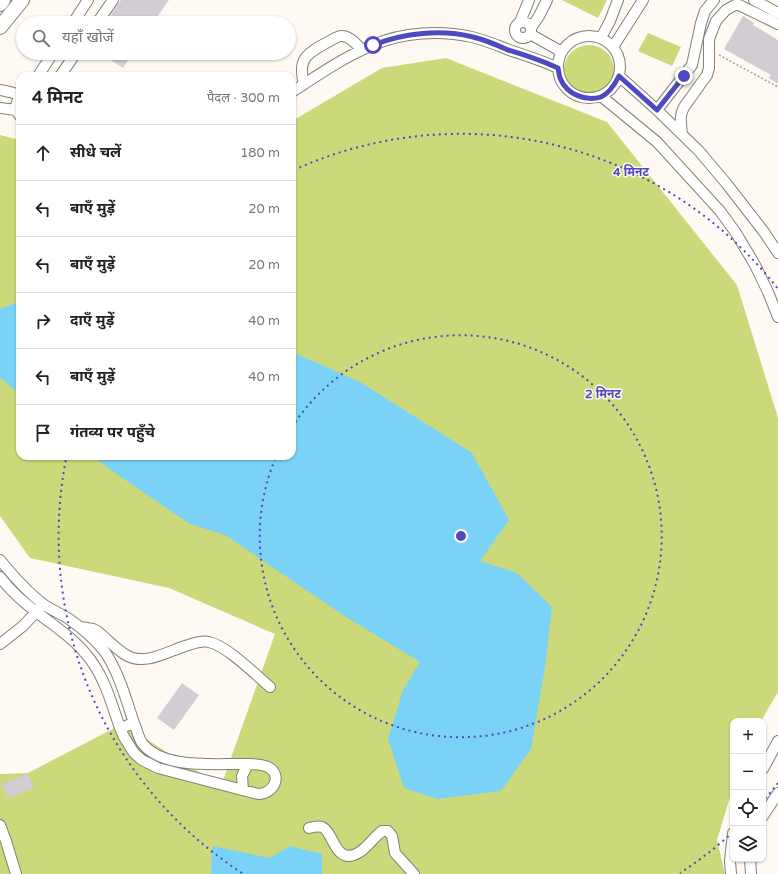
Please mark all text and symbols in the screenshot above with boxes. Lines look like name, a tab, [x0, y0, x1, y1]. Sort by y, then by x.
search box	[16, 16, 296, 60]
icon: search	[30, 27, 52, 49]
text: यहाँ खोजें	[62, 28, 114, 46]
route start	[364, 36, 382, 54]
route end	[675, 67, 693, 85]
text: 4 मिनट	[32, 87, 83, 108]
text: पैदल · 300 m	[207, 90, 280, 106]
icon: ahead	[32, 142, 54, 164]
text: सीधे चलें	[70, 143, 121, 161]
text: 180 m	[240, 145, 280, 161]
text: 4 मिनट	[613, 164, 649, 179]
icon: left	[32, 198, 54, 220]
text: बाएँ मुड़ें	[70, 199, 115, 217]
text: 20 m	[248, 201, 280, 217]
icon: left	[32, 254, 54, 276]
text: बाएँ मुड़ें	[70, 255, 115, 273]
text: 20 m	[248, 257, 280, 273]
icon: right	[32, 310, 54, 332]
text: दाएँ मुड़ें	[70, 311, 114, 329]
text: 40 m	[248, 313, 280, 329]
icon: left	[32, 366, 54, 388]
text: बाएँ मुड़ें	[70, 367, 115, 385]
text: 40 m	[248, 369, 280, 385]
text: 2 मिनट	[585, 386, 621, 401]
icon: arrive	[32, 422, 54, 444]
text: गंतव्य पर पहुँचे	[70, 423, 155, 441]
centre of rings	[454, 529, 468, 543]
map controls	[730, 718, 766, 862]
button: +	[730, 718, 766, 754]
button: −	[730, 754, 766, 790]
button: locate	[730, 790, 766, 826]
button: layers	[730, 826, 766, 862]

